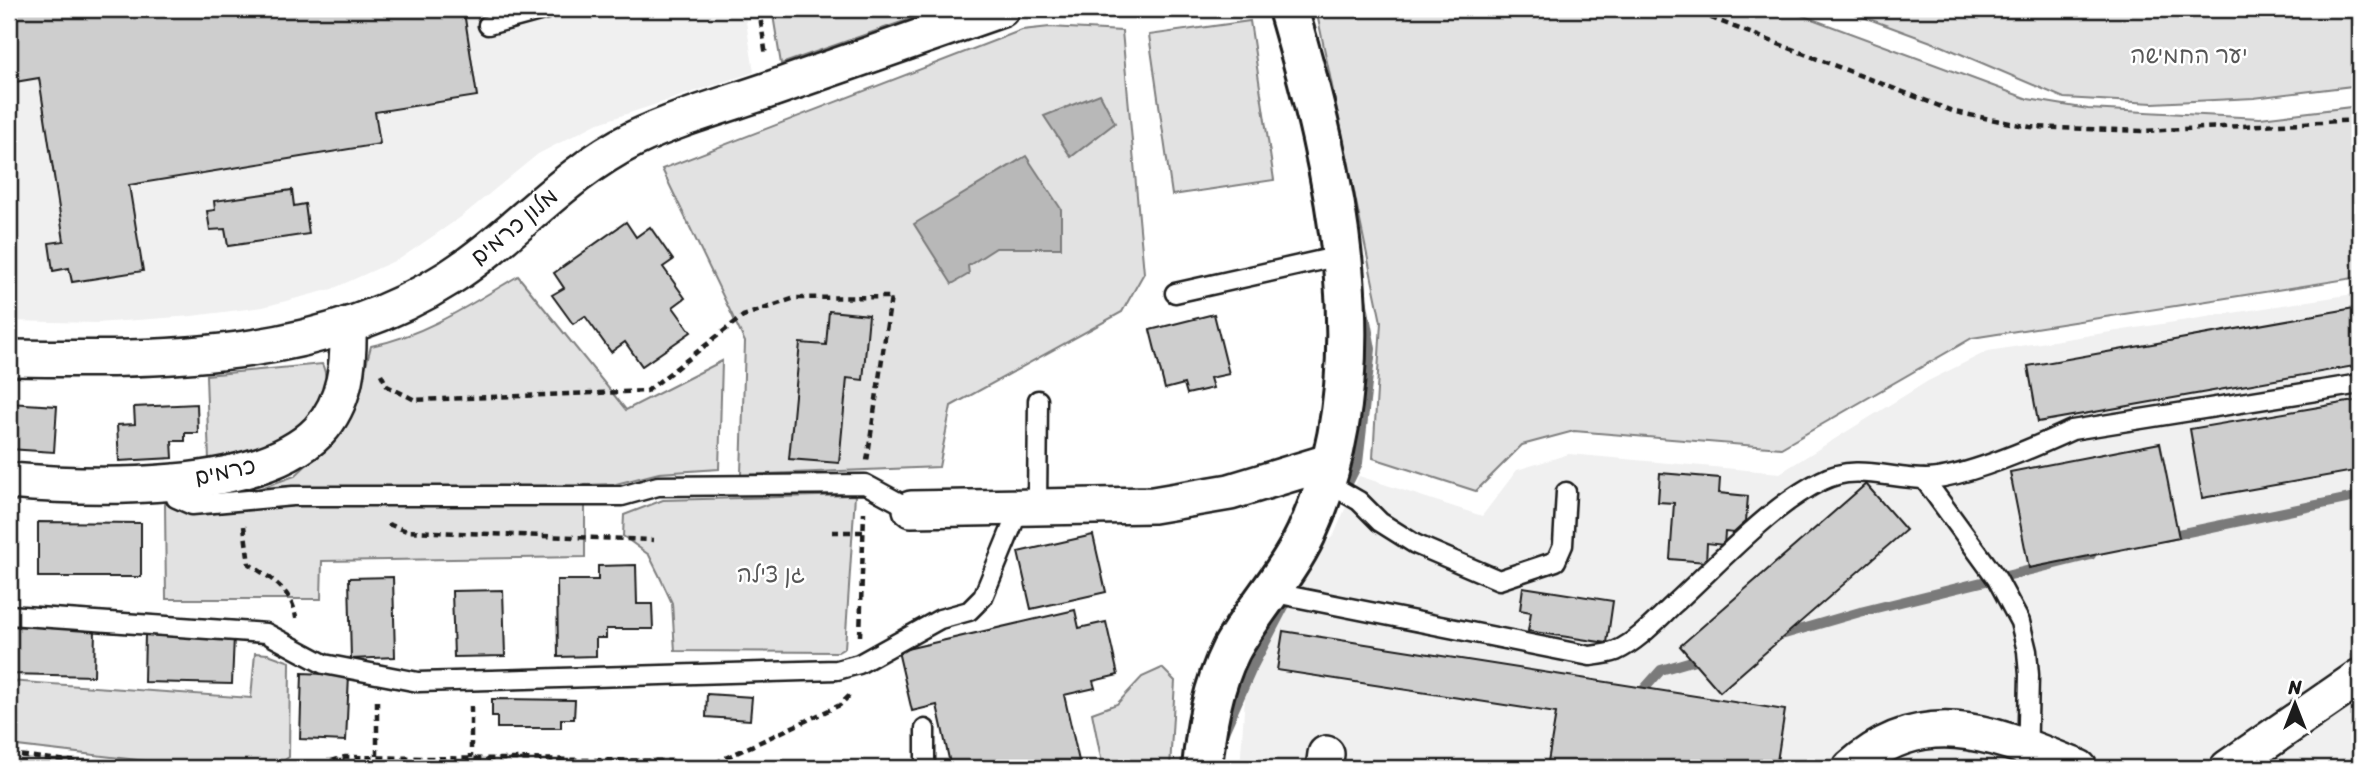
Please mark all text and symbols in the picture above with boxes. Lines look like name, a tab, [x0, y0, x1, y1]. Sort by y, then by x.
park label: יער החמישה	[2131, 35, 2247, 76]
street label: מלון כרמים	[461, 177, 568, 276]
street label: כרמים	[191, 445, 259, 498]
park label: גן צילה	[737, 554, 805, 595]
north arrow	[2260, 668, 2330, 738]
text: N	[2287, 671, 2302, 704]

